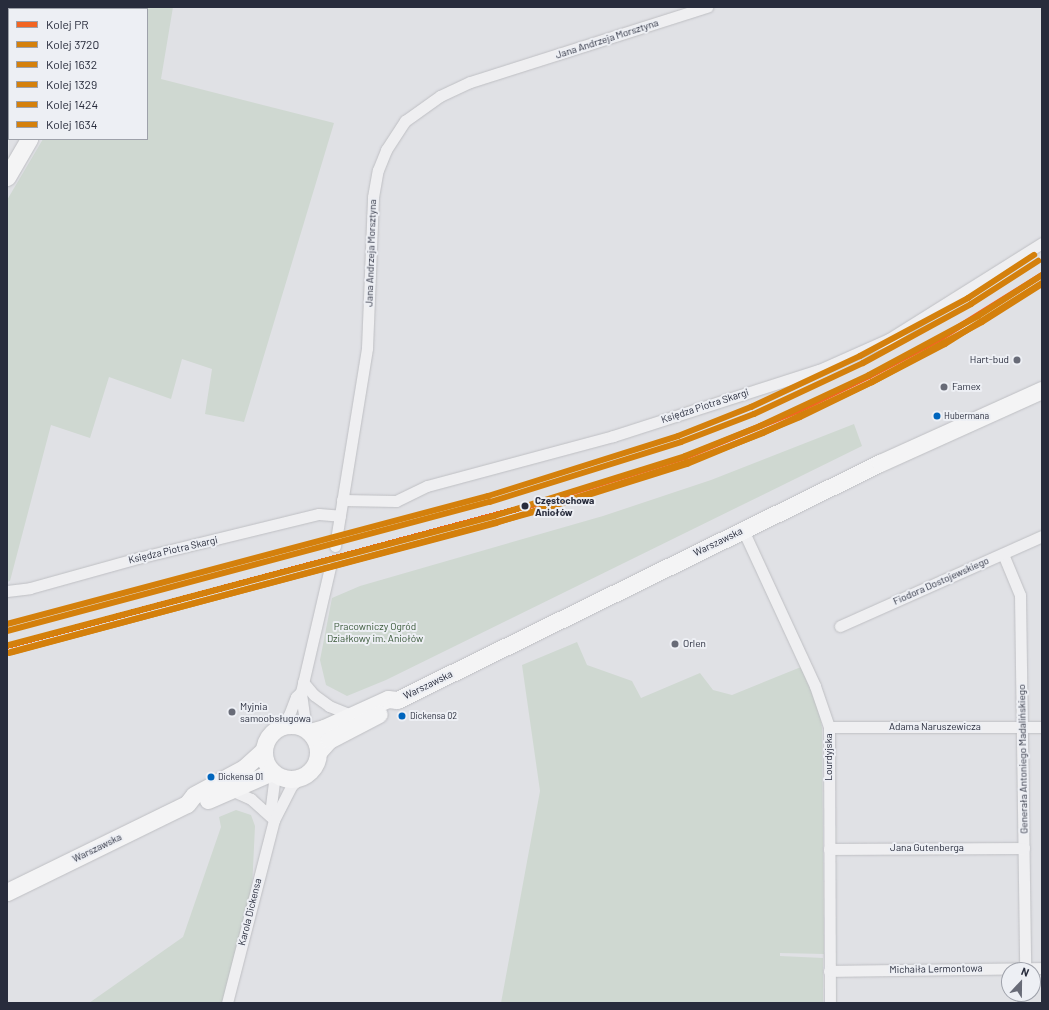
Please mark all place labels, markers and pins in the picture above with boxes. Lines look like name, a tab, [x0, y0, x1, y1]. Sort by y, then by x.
place label: Hart-bud	[970, 354, 1009, 366]
marker: Hart-bud	[1012, 355, 1022, 365]
place label: Famex	[952, 381, 981, 393]
marker: Famex	[939, 382, 949, 392]
marker: Hubermana	[932, 411, 942, 421]
place label: Hubermana	[944, 411, 989, 421]
place label: Częstochowa Aniołów	[535, 494, 594, 518]
marker: Częstochowa Aniołów	[518, 499, 532, 513]
place label: Orlen	[683, 638, 706, 650]
marker: Orlen	[670, 639, 680, 649]
place label: Myjnia samoobsługowa	[240, 700, 311, 724]
marker: Myjnia samoobsługowa	[227, 707, 237, 717]
marker: Dickensa 02	[397, 711, 407, 721]
place label: Dickensa 02	[410, 711, 457, 721]
marker: Dickensa 01	[206, 772, 216, 782]
place label: Dickensa 01	[218, 772, 263, 782]

